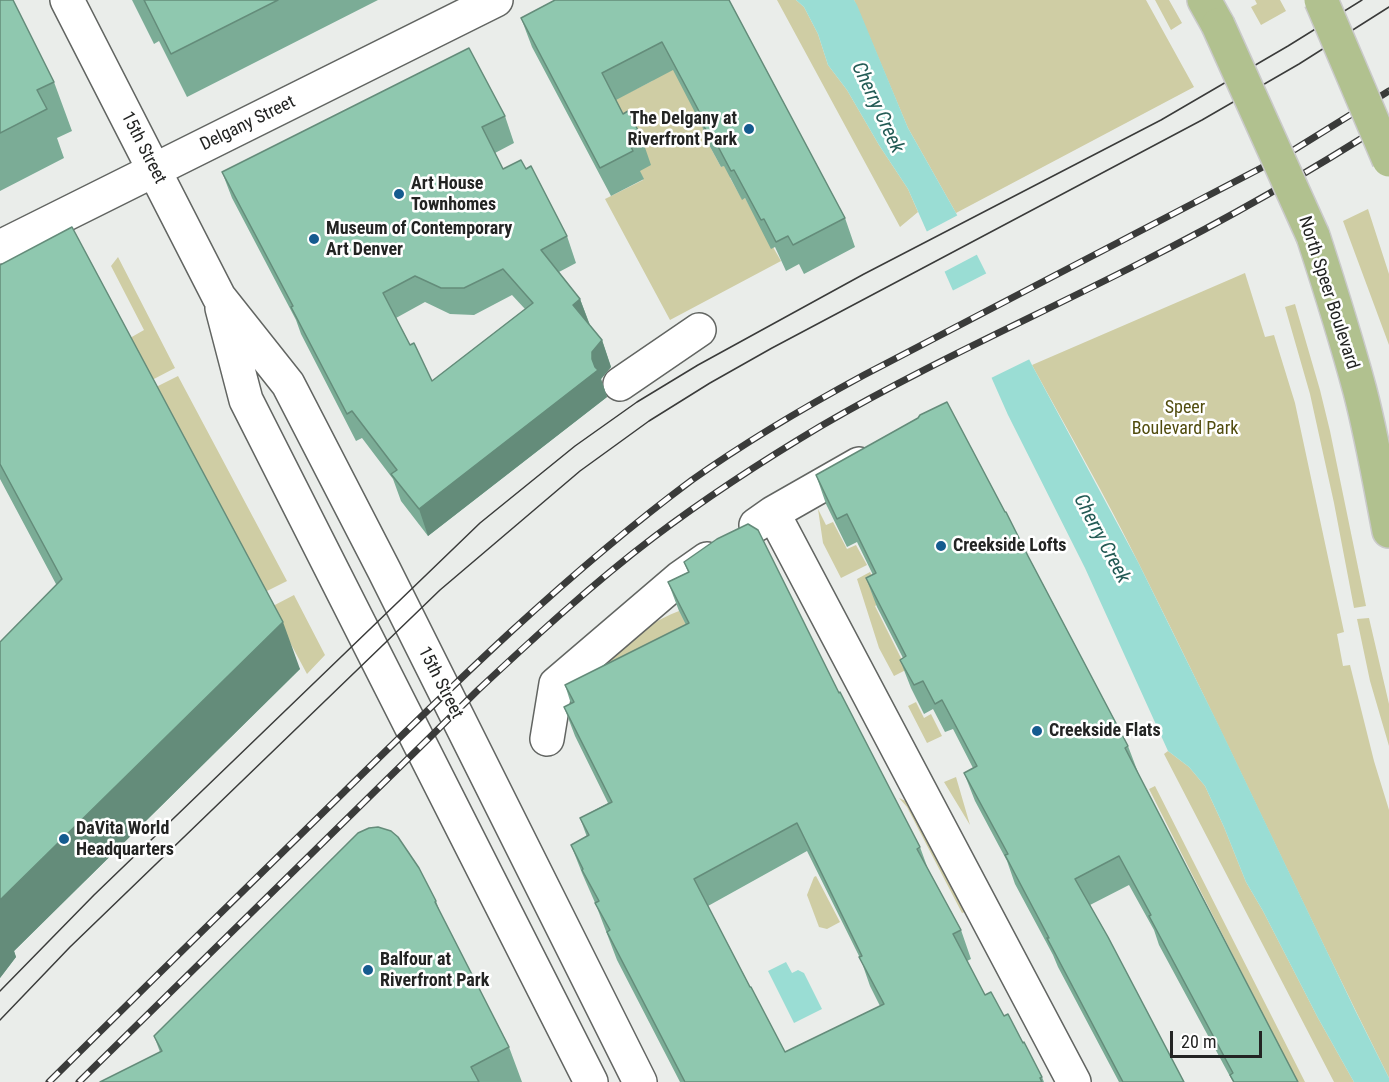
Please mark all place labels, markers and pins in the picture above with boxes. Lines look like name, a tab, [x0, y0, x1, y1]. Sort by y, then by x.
place label: The Delgany at Riverfront Park	[628, 108, 737, 150]
marker: The Delgany at Riverfront Park	[742, 122, 756, 136]
place label: Art House Townhomes	[411, 173, 496, 216]
marker: Art House Townhomes	[392, 187, 406, 201]
place label: Museum of Contemporary Art Denver	[326, 218, 512, 260]
marker: Museum of Contemporary Art Denver	[307, 232, 321, 246]
place label: Creekside Lofts	[953, 535, 1066, 557]
marker: Creekside Lofts	[934, 539, 948, 553]
place label: Creekside Flats	[1049, 720, 1161, 742]
marker: Creekside Flats	[1030, 724, 1044, 738]
place label: DaVita World Headquarters	[76, 818, 174, 860]
marker: DaVita World Headquarters	[57, 832, 71, 846]
place label: Balfour at Riverfront Park	[380, 949, 489, 992]
marker: Balfour at Riverfront Park	[361, 963, 375, 977]

